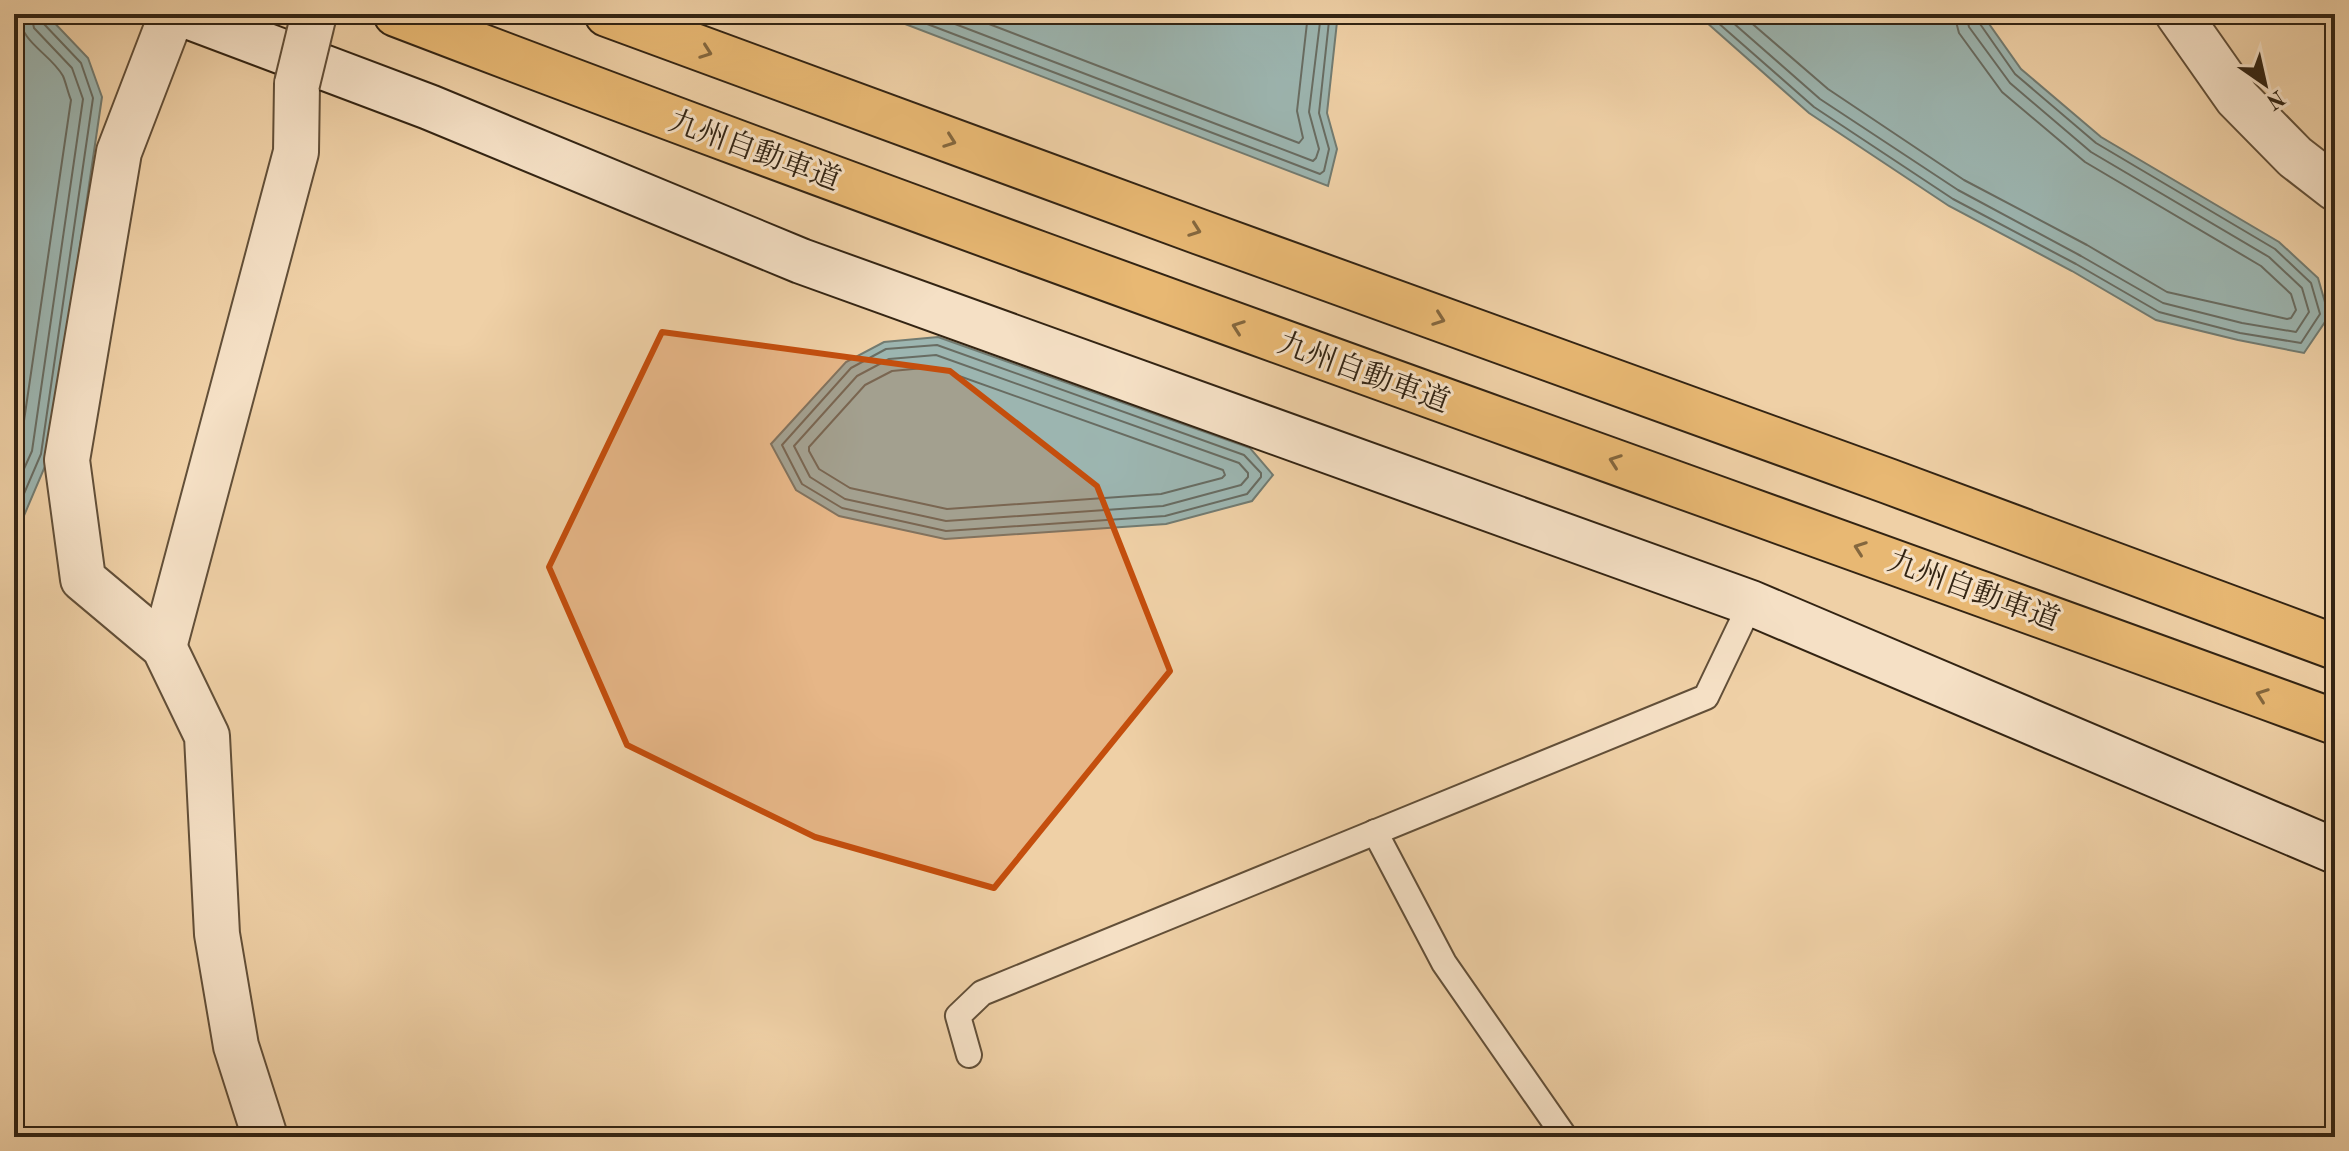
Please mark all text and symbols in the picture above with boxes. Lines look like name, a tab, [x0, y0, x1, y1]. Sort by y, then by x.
one-way arrow	[698, 42, 712, 58]
north arrow	[2225, 44, 2305, 124]
text: N	[2262, 85, 2288, 113]
street label: 九州自動車道	[665, 104, 845, 197]
one-way arrow	[943, 131, 957, 148]
one-way arrow	[1187, 221, 1201, 237]
one-way arrow	[1431, 309, 1445, 325]
one-way arrow	[1232, 320, 1246, 337]
street label: 九州自動車道	[1274, 326, 1454, 419]
one-way arrow	[1609, 454, 1623, 471]
one-way arrow	[1854, 542, 1868, 558]
street label: 九州自動車道	[1884, 544, 2064, 637]
one-way arrow	[2256, 688, 2270, 705]

